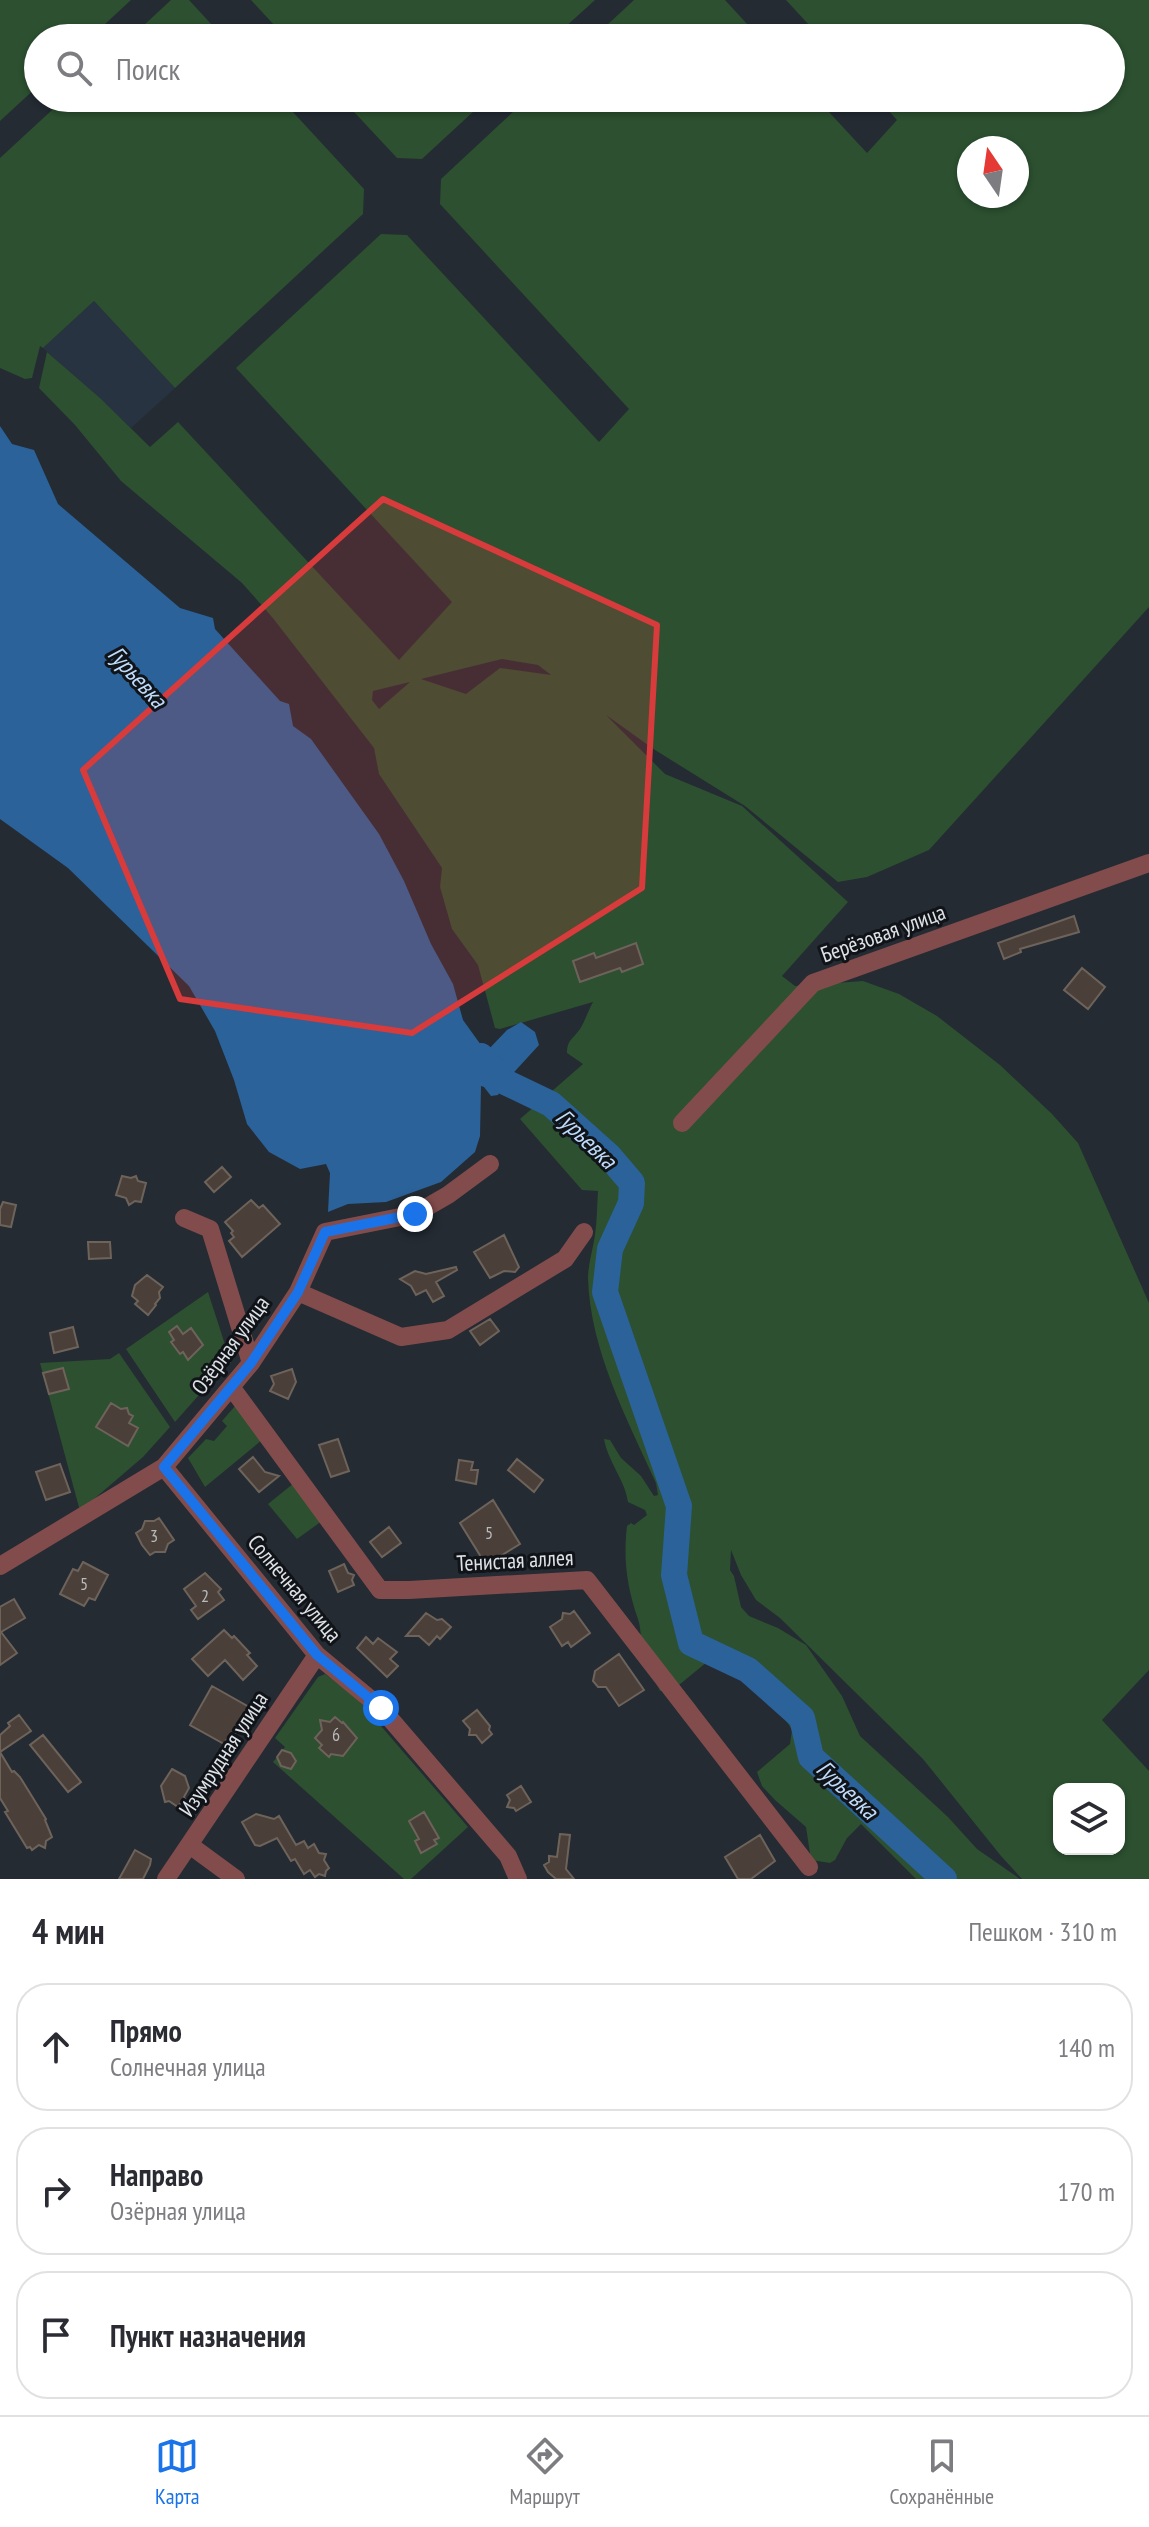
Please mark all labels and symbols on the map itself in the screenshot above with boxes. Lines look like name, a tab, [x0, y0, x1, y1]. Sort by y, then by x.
north arrow	[957, 136, 1029, 208]
water label: Гурьевка	[101, 639, 174, 715]
street label: Берёзовая улица	[817, 898, 949, 968]
water label: Гурьевка	[549, 1102, 624, 1176]
route end	[397, 1196, 433, 1232]
street label: Озёрная улица	[185, 1290, 275, 1400]
house number: 5	[485, 1521, 493, 1544]
house number: 3	[150, 1524, 158, 1547]
street label: Солнечная улица	[242, 1529, 348, 1647]
street label: Тенистая аллея	[456, 1543, 574, 1577]
house number: 5	[80, 1572, 88, 1595]
house number: 2	[201, 1584, 209, 1607]
street label: Изумрудная улица	[172, 1686, 274, 1822]
route start	[363, 1690, 399, 1726]
house number: 6	[332, 1723, 340, 1746]
water label: Гурьевка	[810, 1753, 886, 1827]

